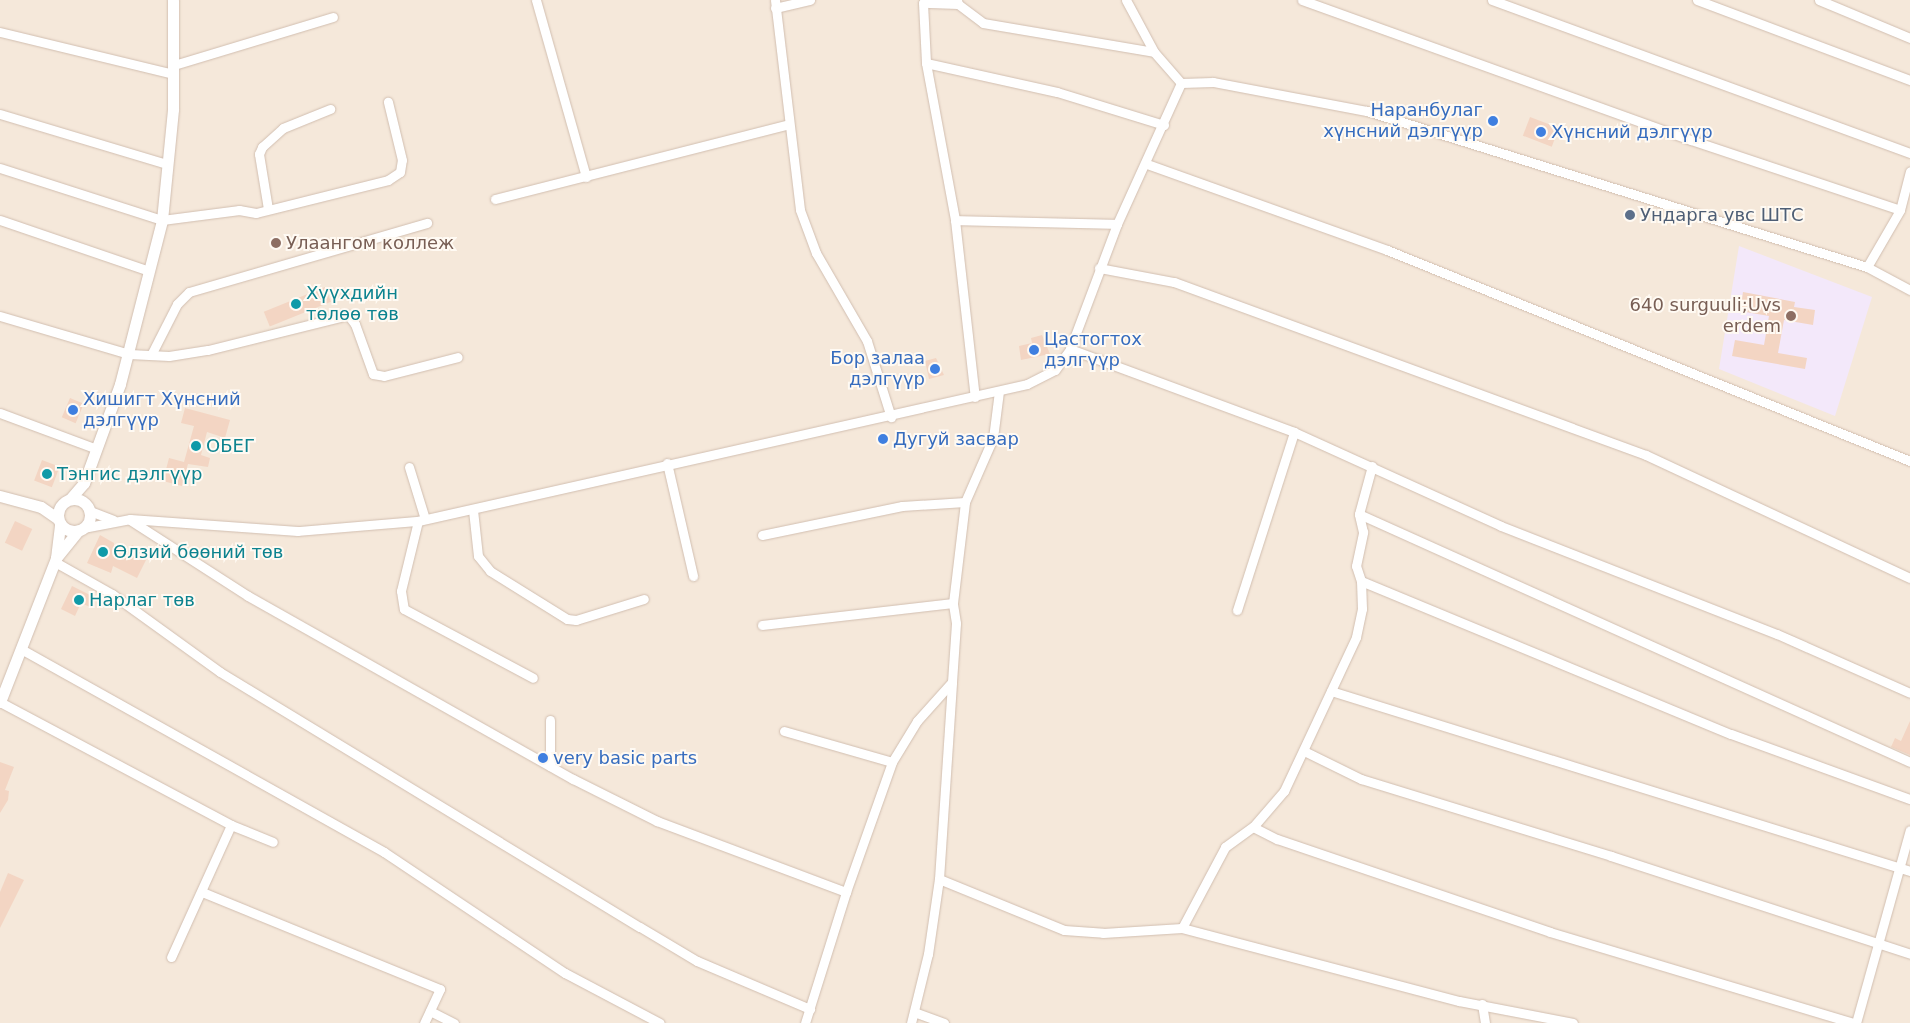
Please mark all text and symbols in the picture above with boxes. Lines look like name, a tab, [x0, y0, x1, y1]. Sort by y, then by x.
place label: Наранбулаг хүнсний дэлгүүр	[1323, 100, 1483, 142]
marker: Наранбулаг хүнсний дэлгүүр	[1487, 115, 1499, 127]
place label: Хүнсний дэлгүүр	[1551, 121, 1713, 143]
marker: Хүнсний дэлгүүр	[1535, 126, 1547, 138]
place label: Ундарга увс ШТС	[1640, 204, 1804, 226]
marker: Ундарга увс ШТС	[1624, 209, 1636, 221]
place label: Улаангом коллеж	[286, 232, 454, 254]
marker: Улаангом коллеж	[270, 237, 282, 249]
place label: Хүүхдийн төлөө төв	[306, 283, 399, 326]
place label: 640 surguuli;Uvs erdem	[1630, 295, 1781, 338]
marker: Хүүхдийн төлөө төв	[290, 298, 302, 310]
marker: 640 surguuli;Uvs erdem	[1785, 310, 1797, 322]
place label: Цастогтох дэлгүүр	[1044, 329, 1142, 372]
marker: Цастогтох дэлгүүр	[1028, 344, 1040, 356]
place label: Бор залаа дэлгүүр	[830, 348, 925, 390]
marker: Бор залаа дэлгүүр	[929, 363, 941, 375]
place label: Хишигт Хүнсний дэлгүүр	[83, 389, 241, 432]
marker: Хишигт Хүнсний дэлгүүр	[67, 404, 79, 416]
place label: Дугуй засвар	[893, 428, 1019, 450]
marker: Дугуй засвар	[877, 433, 889, 445]
place label: ОБЕГ	[206, 435, 255, 457]
marker: ОБЕГ	[190, 440, 202, 452]
place label: Тэнгис дэлгүүр	[57, 463, 202, 485]
marker: Тэнгис дэлгүүр	[41, 468, 53, 480]
place label: Өлзий бөөний төв	[113, 541, 283, 563]
marker: Өлзий бөөний төв	[97, 546, 109, 558]
place label: Нарлаг төв	[89, 589, 195, 611]
marker: Нарлаг төв	[73, 594, 85, 606]
place label: very basic parts	[553, 747, 697, 769]
marker: very basic parts	[537, 752, 549, 764]

